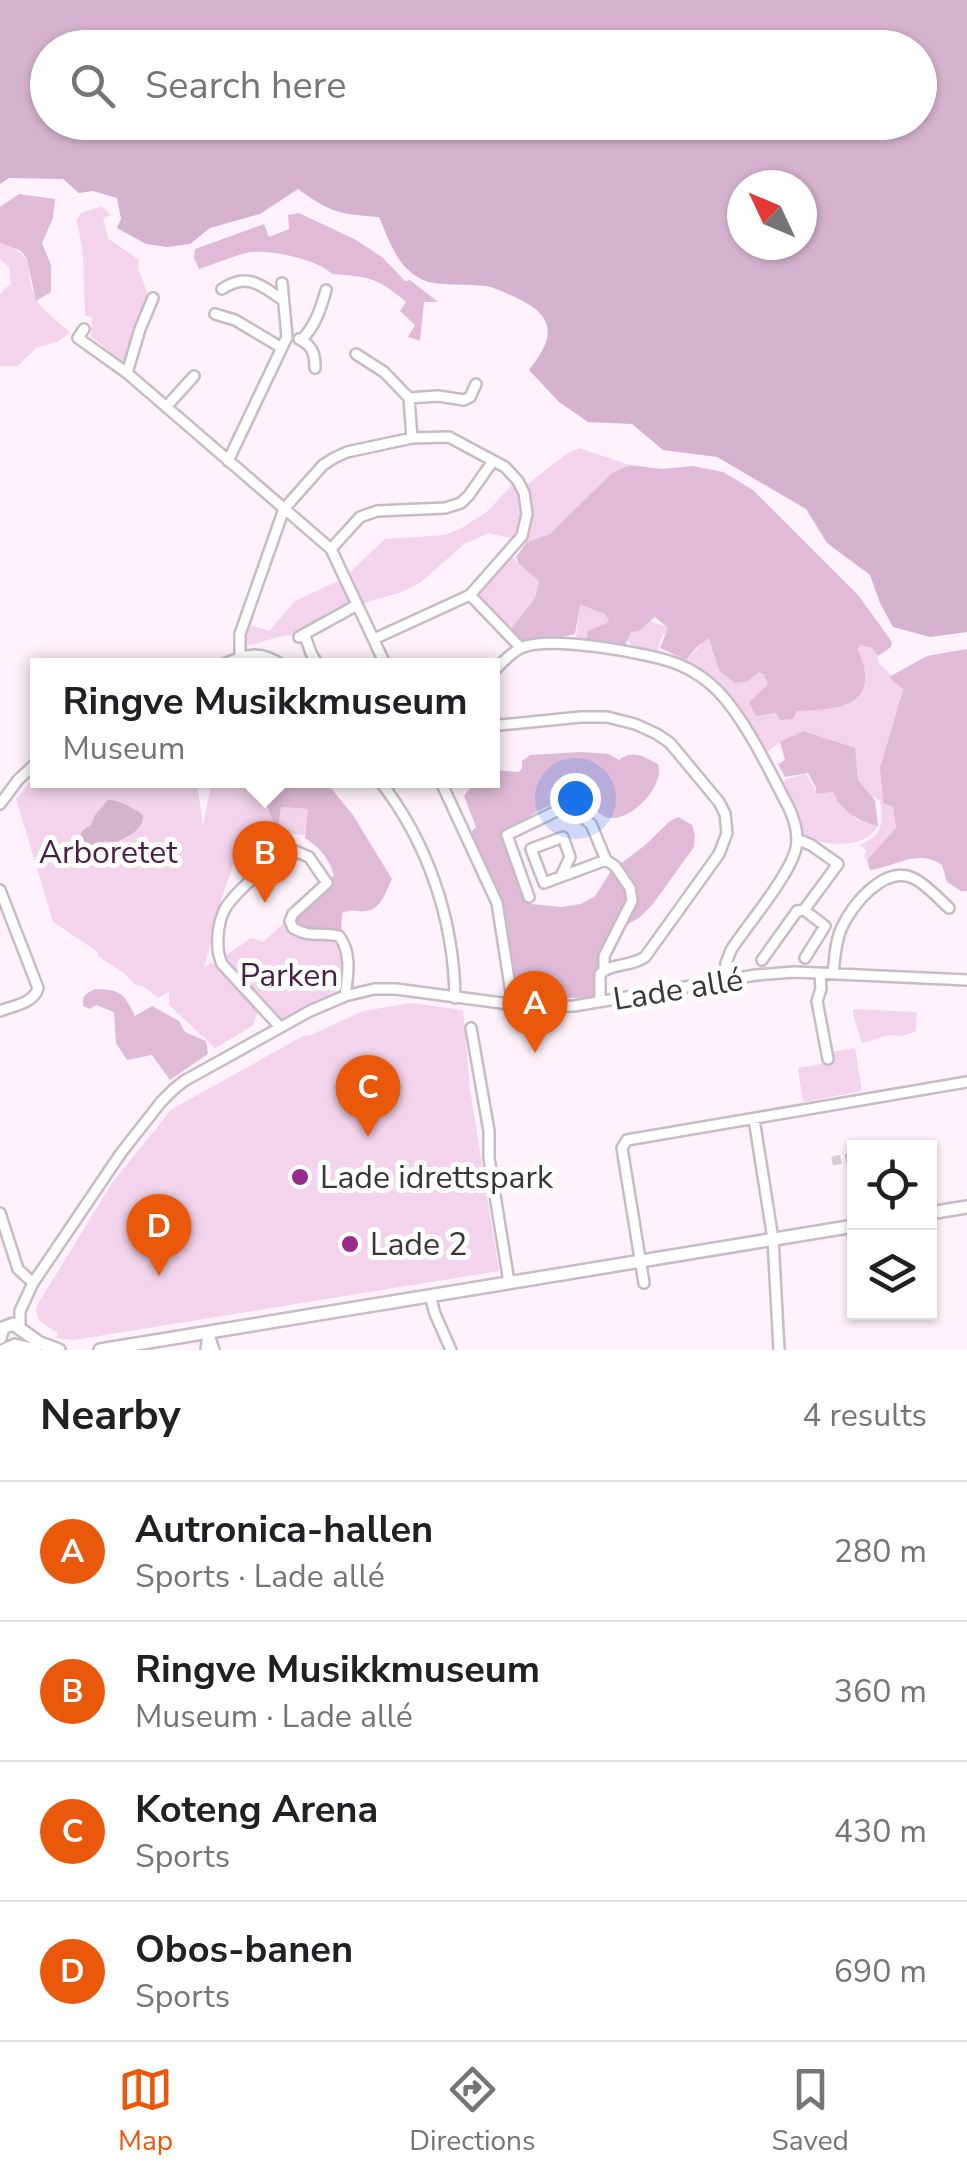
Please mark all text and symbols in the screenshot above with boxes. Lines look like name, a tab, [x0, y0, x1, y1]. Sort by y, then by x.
search box	[30, 30, 937, 140]
icon: search	[65, 58, 120, 113]
text: Search here	[145, 60, 346, 111]
north arrow	[727, 170, 817, 260]
popup	[30, 658, 500, 788]
text: Ringve Musikkmuseum	[62, 676, 468, 727]
text: Museum	[62, 727, 185, 770]
your location	[550, 773, 601, 824]
pin: B	[232, 820, 298, 903]
park label: Arboretet	[39, 831, 178, 874]
park label: Parken	[240, 954, 338, 997]
street label: Lade allé	[610, 958, 746, 1021]
pin: A	[502, 970, 568, 1053]
pin: C	[336, 1054, 400, 1137]
map controls	[847, 1140, 937, 1320]
button: locate	[847, 1140, 937, 1230]
place label: Lade idrettspark	[320, 1156, 554, 1199]
marker: Lade idrettspark	[289, 1166, 311, 1188]
pin: D	[126, 1194, 192, 1276]
place label: Lade 2	[370, 1223, 467, 1266]
button: layers	[847, 1230, 937, 1320]
marker: Lade 2	[339, 1233, 361, 1255]
text: Nearby	[40, 1387, 181, 1444]
text: 4 results	[802, 1394, 927, 1437]
text: Autronica-hallen	[135, 1504, 433, 1555]
text: A	[61, 1530, 84, 1573]
text: 280 m	[834, 1530, 927, 1573]
text: Sports · Lade allé	[135, 1555, 385, 1598]
text: Ringve Musikkmuseum	[135, 1644, 540, 1695]
text: B	[61, 1670, 84, 1713]
text: 360 m	[834, 1670, 927, 1713]
text: Museum · Lade allé	[135, 1695, 413, 1738]
text: Koteng Arena	[135, 1784, 378, 1835]
text: C	[62, 1810, 83, 1853]
text: 430 m	[834, 1810, 927, 1853]
text: Sports	[135, 1835, 230, 1878]
text: Obos-banen	[135, 1924, 353, 1975]
text: D	[60, 1950, 85, 1993]
text: 690 m	[834, 1950, 927, 1993]
text: Sports	[135, 1975, 230, 2018]
tab: Map	[118, 2062, 173, 2160]
tab: Directions	[409, 2062, 535, 2160]
tab: Saved	[772, 2062, 849, 2160]

